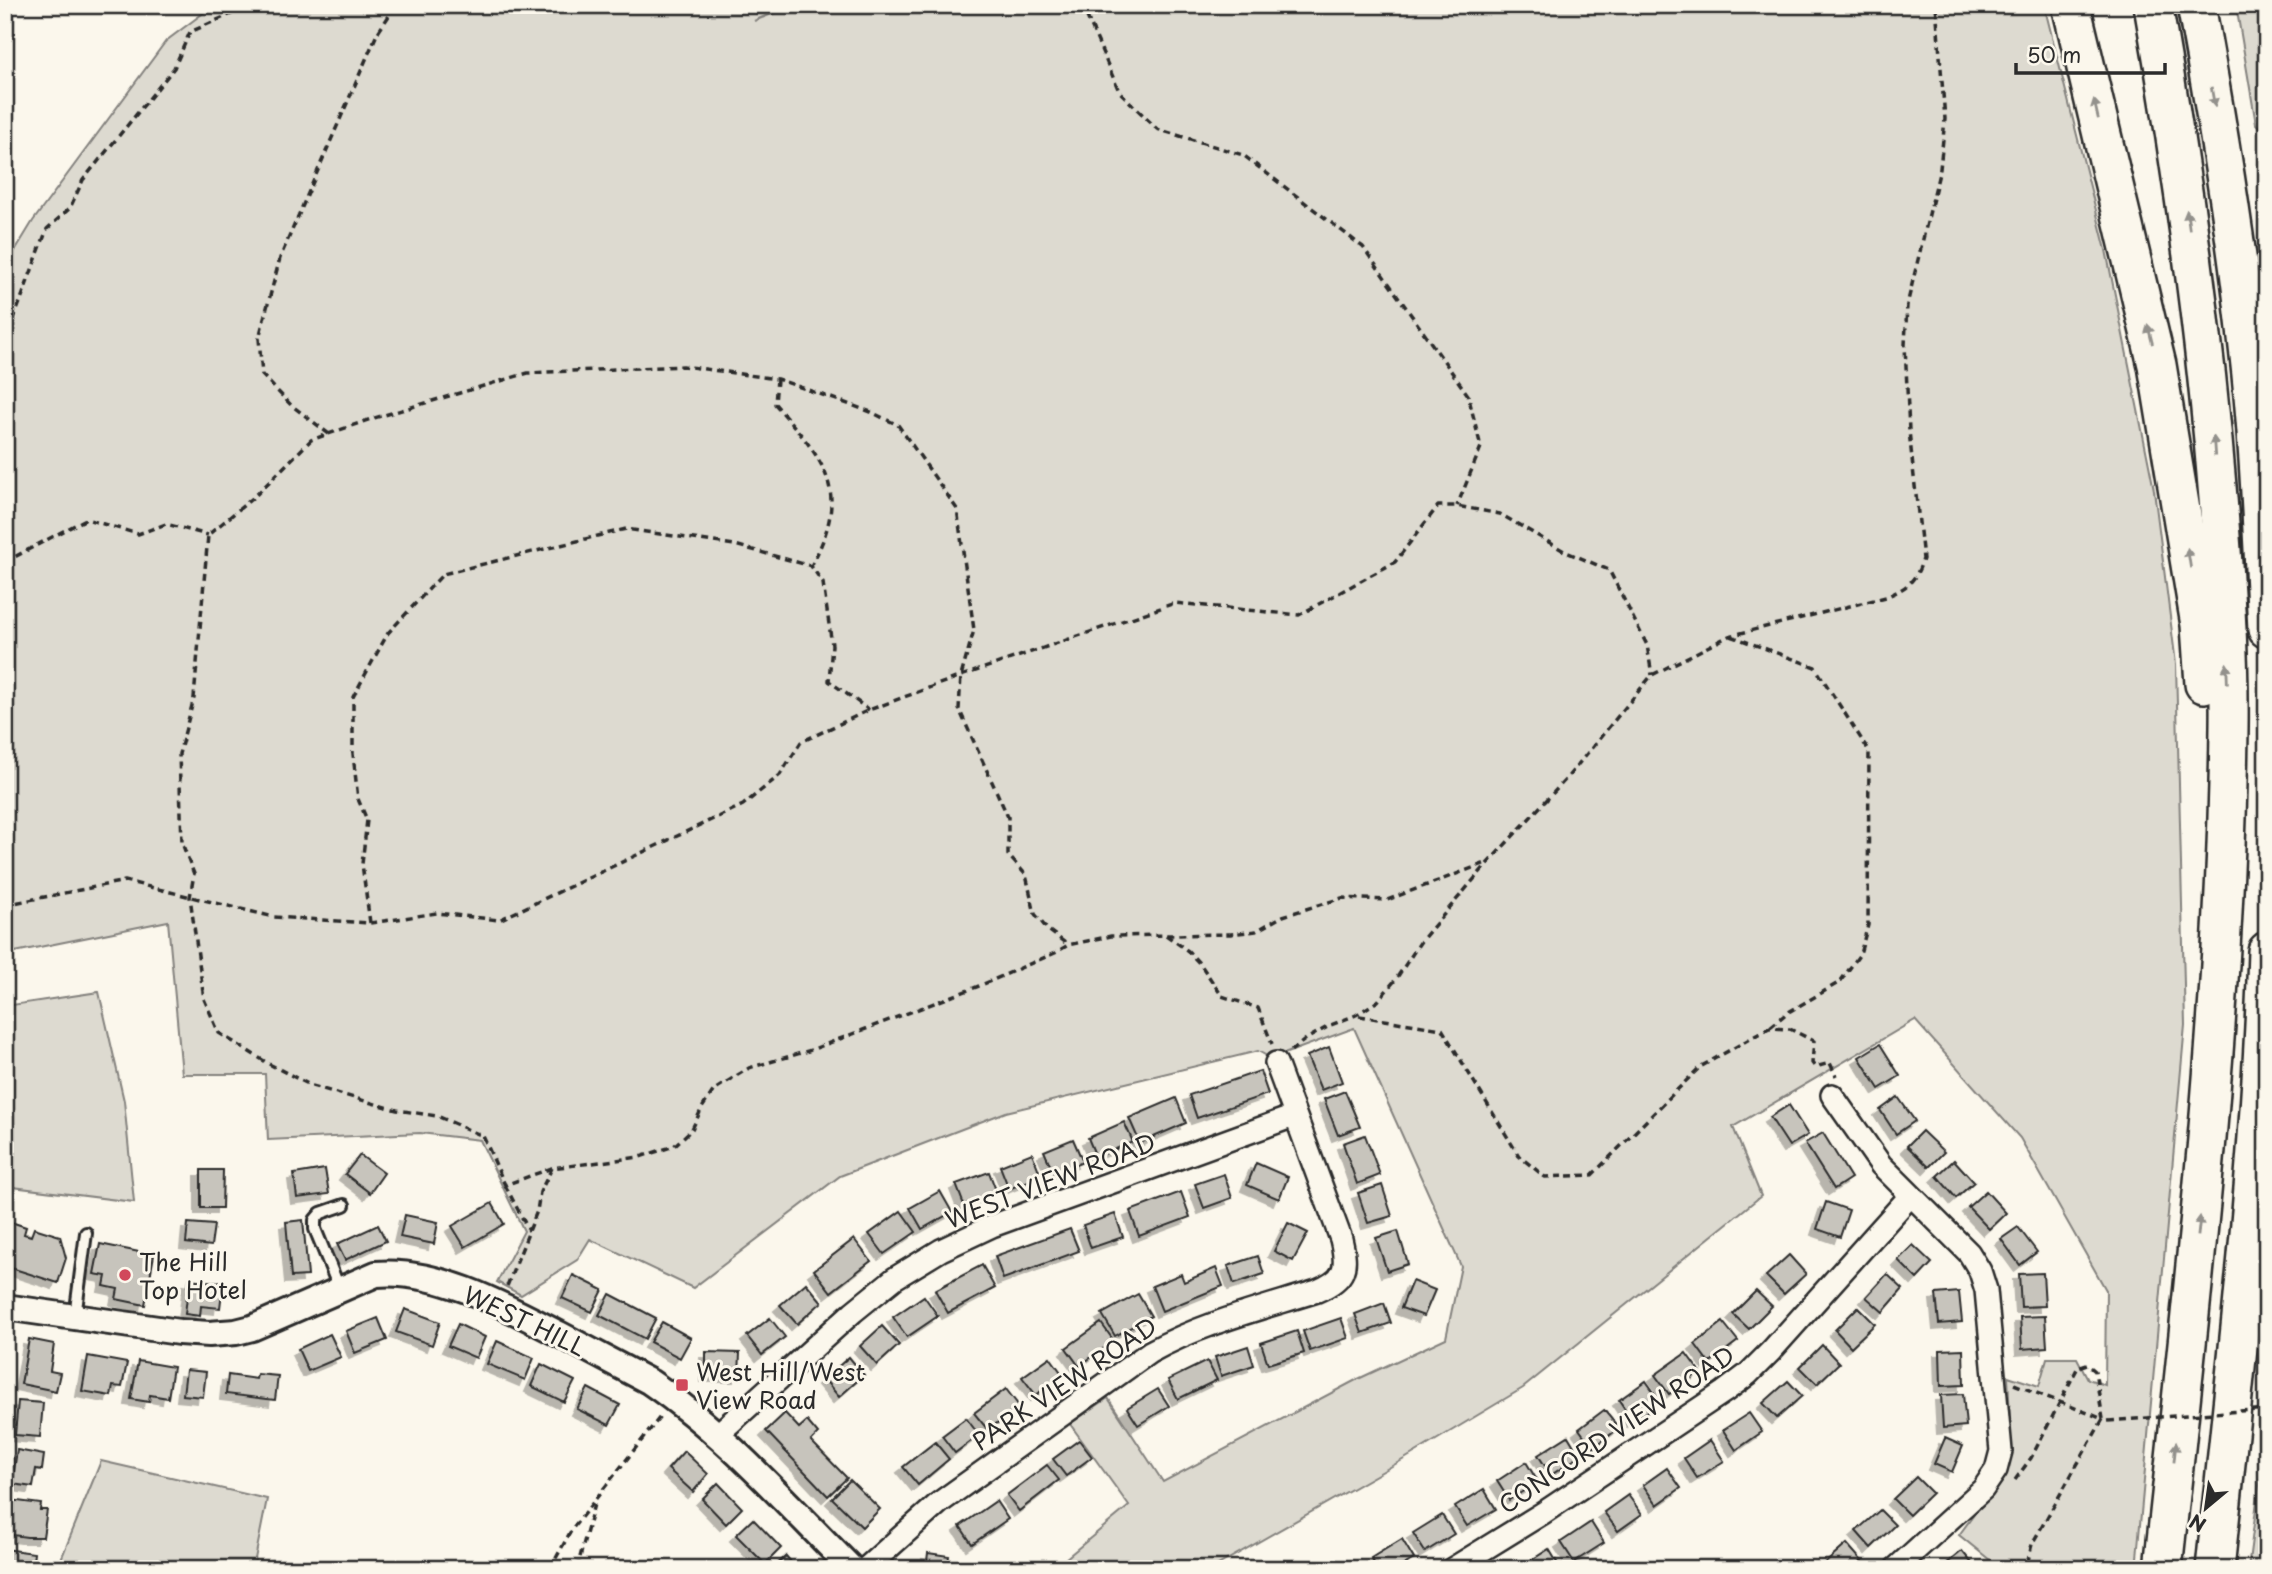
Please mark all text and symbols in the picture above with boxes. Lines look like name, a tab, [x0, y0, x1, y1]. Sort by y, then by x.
scale bar	[2016, 32, 2165, 76]
text: 50 m	[2027, 38, 2081, 70]
one-way arrow	[2208, 86, 2219, 108]
one-way arrow	[2090, 98, 2101, 120]
one-way arrow	[2182, 208, 2193, 230]
one-way arrow	[2144, 323, 2155, 345]
one-way arrow	[2208, 434, 2219, 456]
one-way arrow	[2183, 547, 2194, 569]
one-way arrow	[2222, 661, 2233, 683]
street label: WEST VIEW ROAD	[940, 1123, 1160, 1237]
one-way arrow	[2194, 1215, 2205, 1237]
place label: The Hill Top Hotel	[139, 1243, 247, 1307]
marker: The Hill Top Hotel	[117, 1267, 133, 1283]
street label: WEST HILL	[458, 1276, 592, 1364]
street label: PARK VIEW ROAD	[964, 1308, 1164, 1458]
street label: CONCORD VIEW ROAD	[1491, 1336, 1741, 1522]
place label: West Hill/West View Road	[696, 1353, 865, 1417]
marker: West Hill/West View Road	[674, 1377, 690, 1393]
one-way arrow	[2170, 1441, 2181, 1463]
north arrow	[2170, 1472, 2240, 1542]
text: N	[2184, 1508, 2211, 1540]

